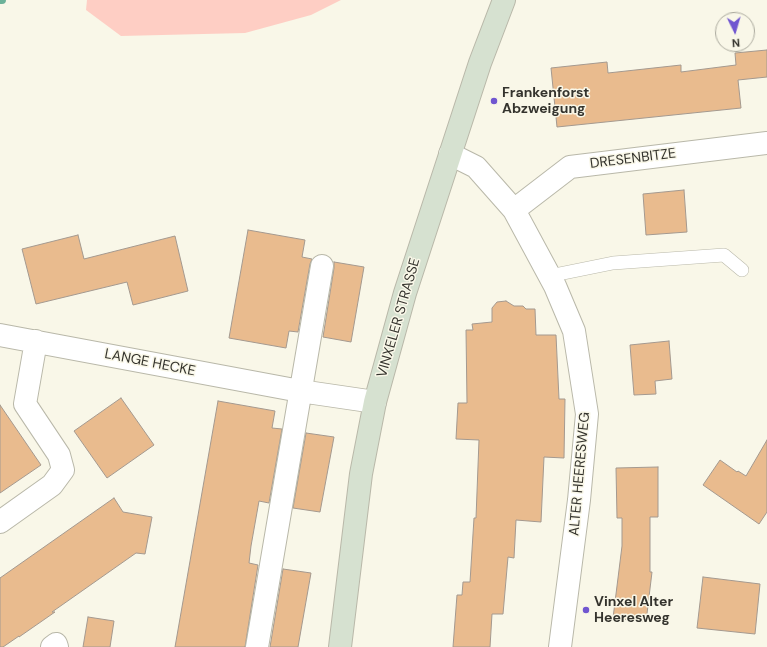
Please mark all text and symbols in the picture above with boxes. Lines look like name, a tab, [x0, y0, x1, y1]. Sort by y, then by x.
north arrow	[715, 12, 755, 52]
text: N	[731, 36, 741, 50]
place label: Frankenforst Abzweigung	[502, 85, 589, 118]
marker: Frankenforst Abzweigung	[489, 96, 499, 106]
street label: DRESENBITZE	[589, 145, 677, 173]
street label: VINXELER STRASSE	[374, 256, 424, 380]
street label: LANGE HECKE	[103, 346, 197, 380]
street label: ALTER HEERESWEG	[566, 411, 594, 537]
place label: Vinxel Alter Heeresweg	[594, 594, 673, 626]
marker: Vinxel Alter Heeresweg	[581, 605, 591, 615]

